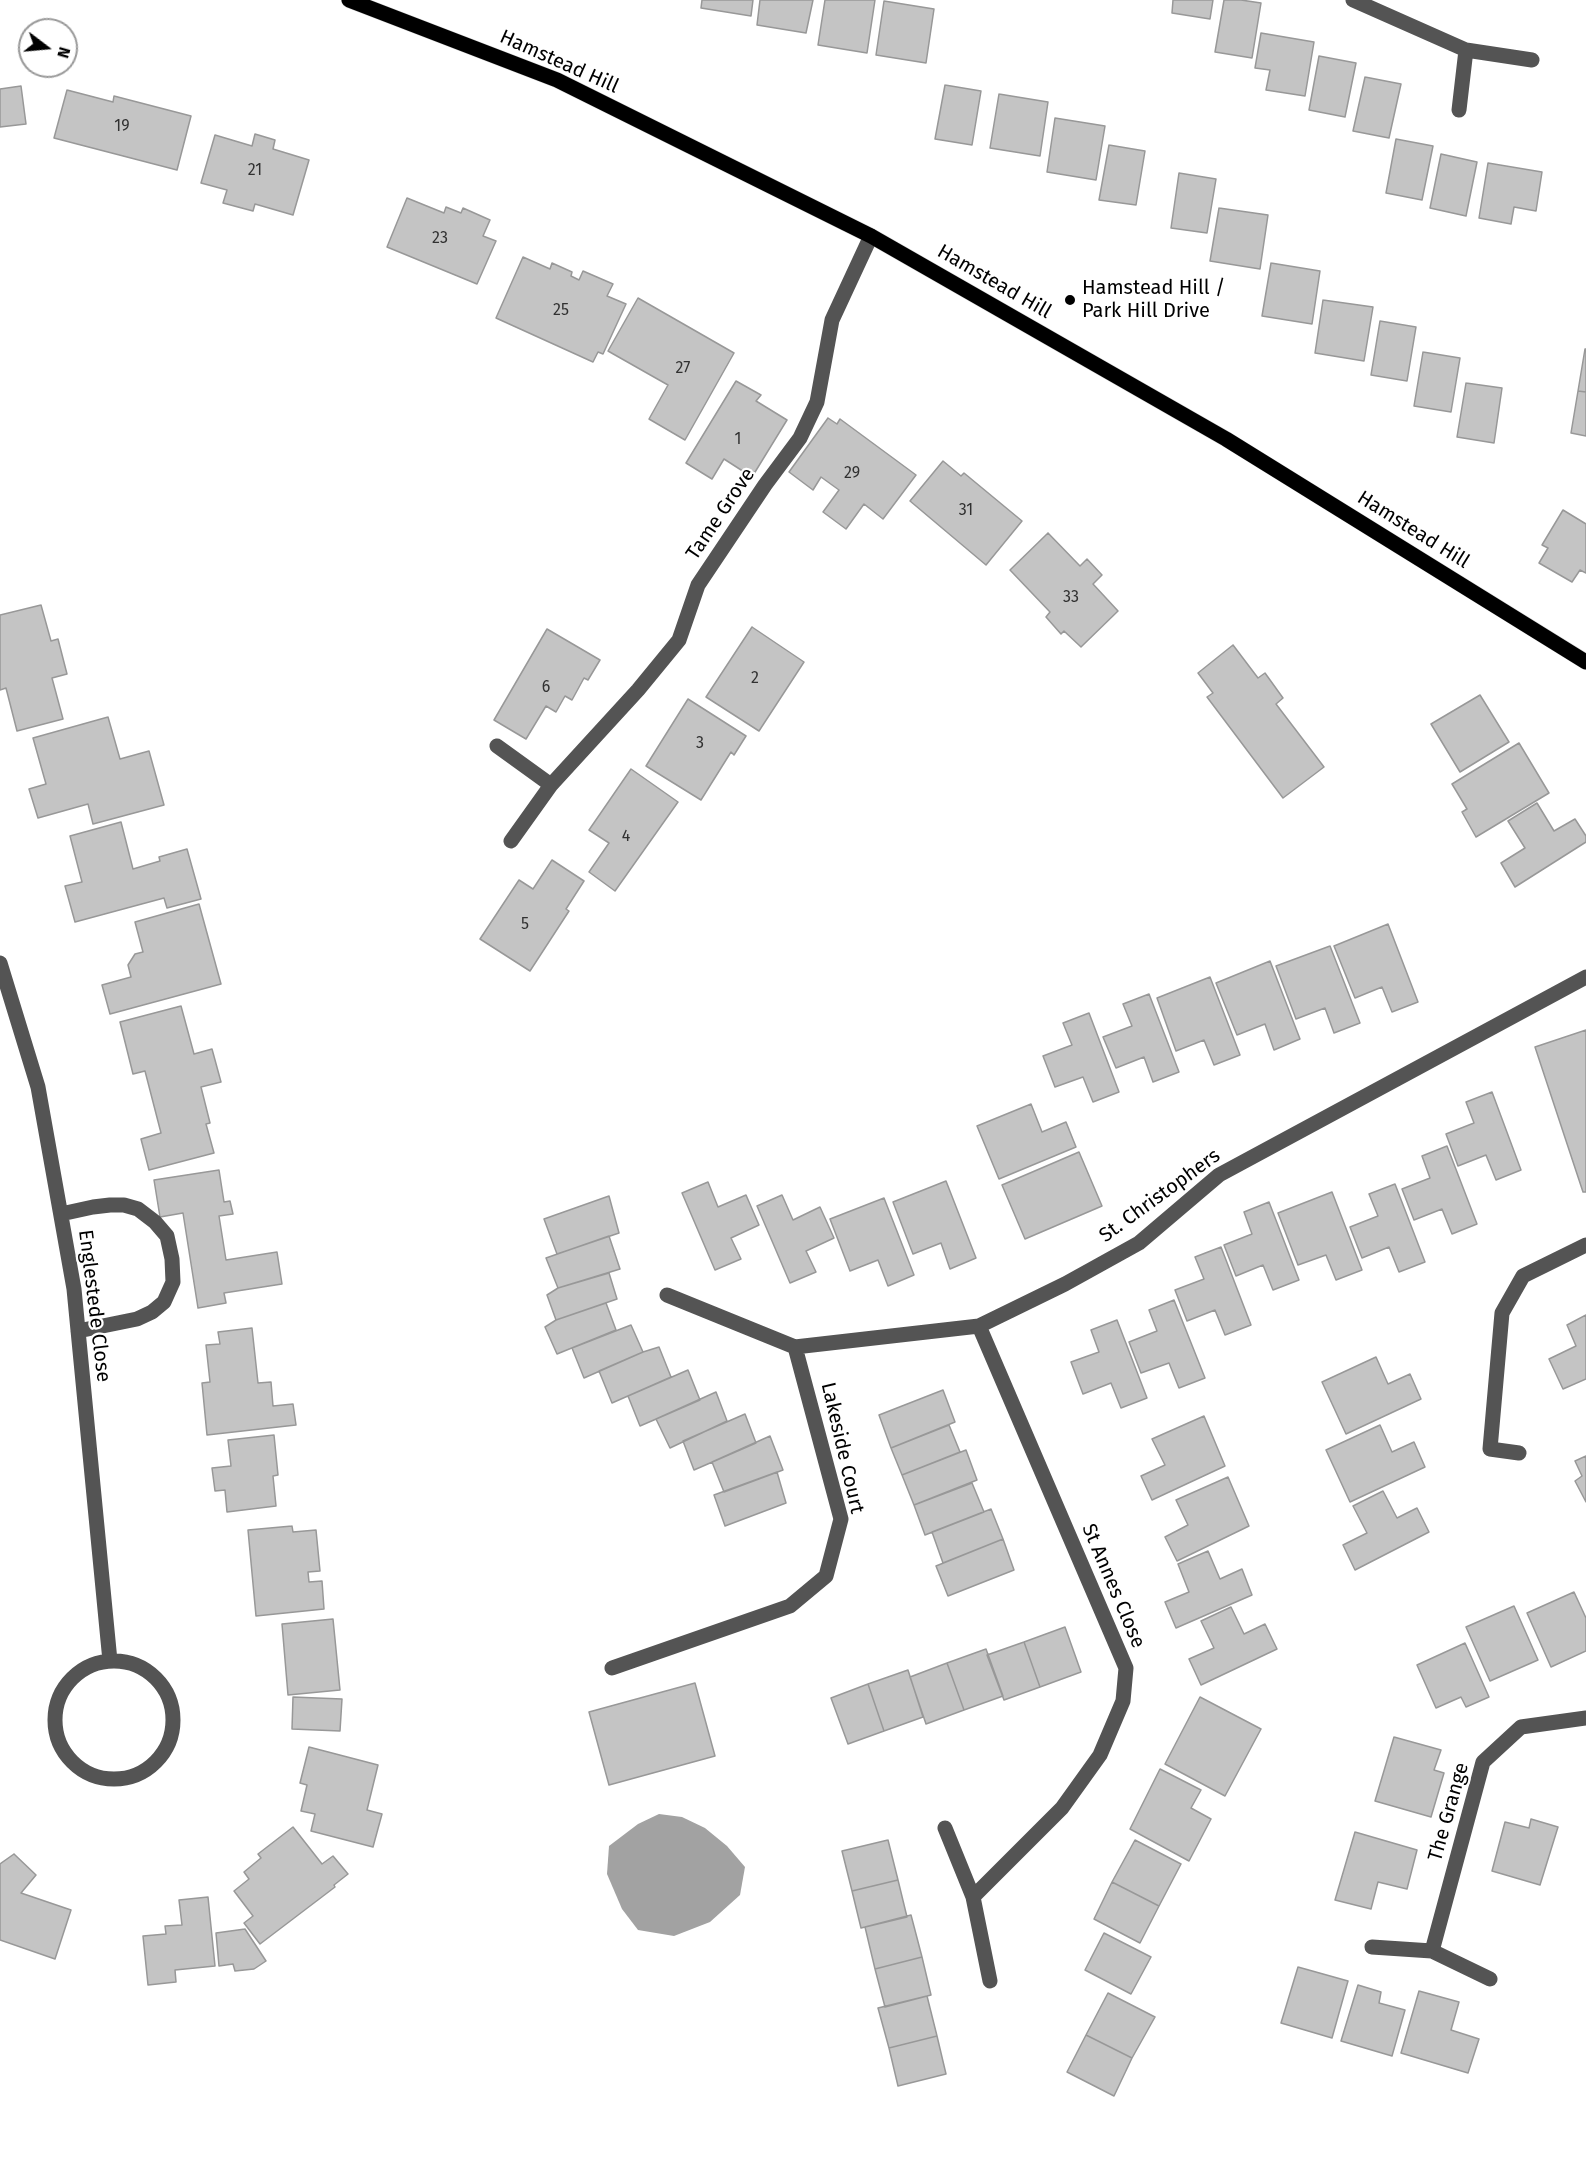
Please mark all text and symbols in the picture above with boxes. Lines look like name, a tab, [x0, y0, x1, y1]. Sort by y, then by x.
north arrow	[18, 18, 78, 78]
street label: Hamstead Hill	[496, 25, 622, 99]
text: N	[53, 45, 74, 60]
house number: 19	[114, 117, 130, 137]
house number: 21	[248, 161, 262, 181]
house number: 23	[432, 229, 448, 249]
street label: Hamstead Hill	[933, 240, 1055, 324]
place label: Hamstead Hill / Park Hill Drive	[1082, 276, 1225, 323]
marker: Hamstead Hill / Park Hill Drive	[1063, 293, 1077, 307]
house number: 25	[553, 301, 569, 321]
house number: 27	[676, 359, 690, 379]
house number: 1	[735, 430, 741, 450]
street label: Tame Grove	[682, 464, 760, 564]
house number: 29	[844, 464, 860, 484]
street label: Hamstead Hill	[1353, 486, 1473, 574]
house number: 31	[959, 501, 973, 521]
house number: 33	[1063, 588, 1079, 608]
house number: 2	[751, 669, 759, 689]
house number: 6	[542, 678, 550, 698]
house number: 3	[696, 734, 704, 754]
house number: 4	[622, 827, 630, 847]
house number: 5	[521, 915, 529, 935]
street label: St. Christophers	[1095, 1144, 1225, 1248]
street label: Englestede Close	[73, 1228, 115, 1384]
street label: Lakeside Court	[815, 1380, 869, 1516]
street label: St Annes Close	[1076, 1520, 1150, 1652]
street label: The Grange	[1423, 1760, 1475, 1864]

